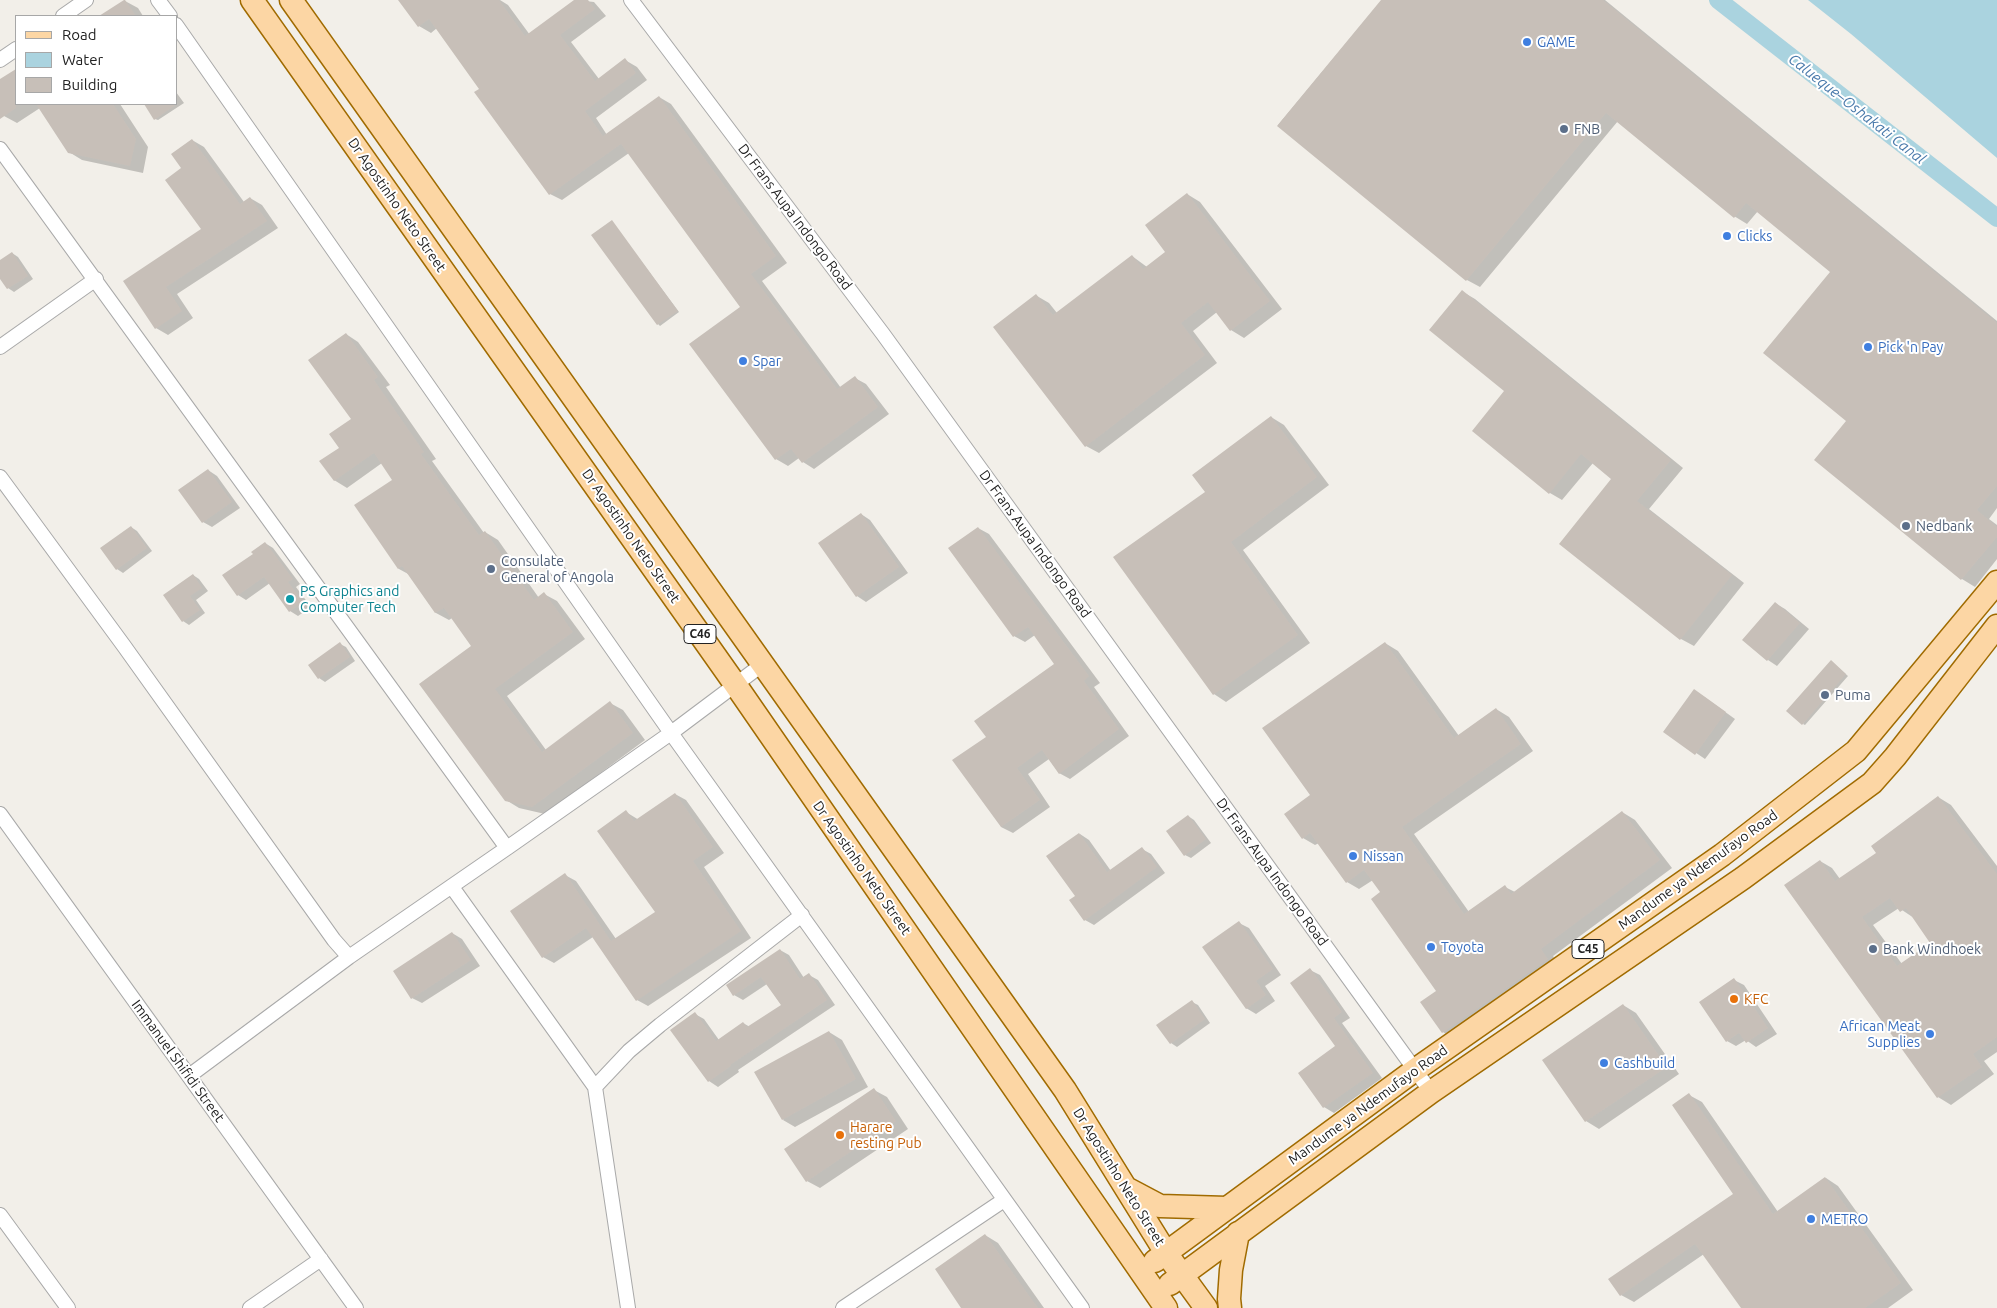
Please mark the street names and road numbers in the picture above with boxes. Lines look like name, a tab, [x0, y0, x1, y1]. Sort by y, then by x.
street label: Dr Agostinho Neto Street	[344, 135, 450, 275]
street label: Dr Frans Aupa Indongo Road	[735, 141, 855, 293]
street label: Dr Agostinho Neto Street	[578, 466, 684, 606]
street label: Dr Frans Aupa Indongo Road	[976, 467, 1094, 621]
road number: C46	[684, 624, 716, 644]
street label: Dr Frans Aupa Indongo Road	[1213, 795, 1331, 949]
street label: Dr Agostinho Neto Street	[809, 798, 915, 938]
street label: Mandume ya Ndemufayo Road	[1615, 807, 1781, 933]
road number: C45	[1572, 940, 1604, 959]
street label: Immanuel Shifidi Street	[128, 997, 228, 1125]
street label: Mandume ya Ndemufayo Road	[1285, 1042, 1451, 1168]
street label: Dr Agostinho Neto Street	[1070, 1105, 1168, 1249]

